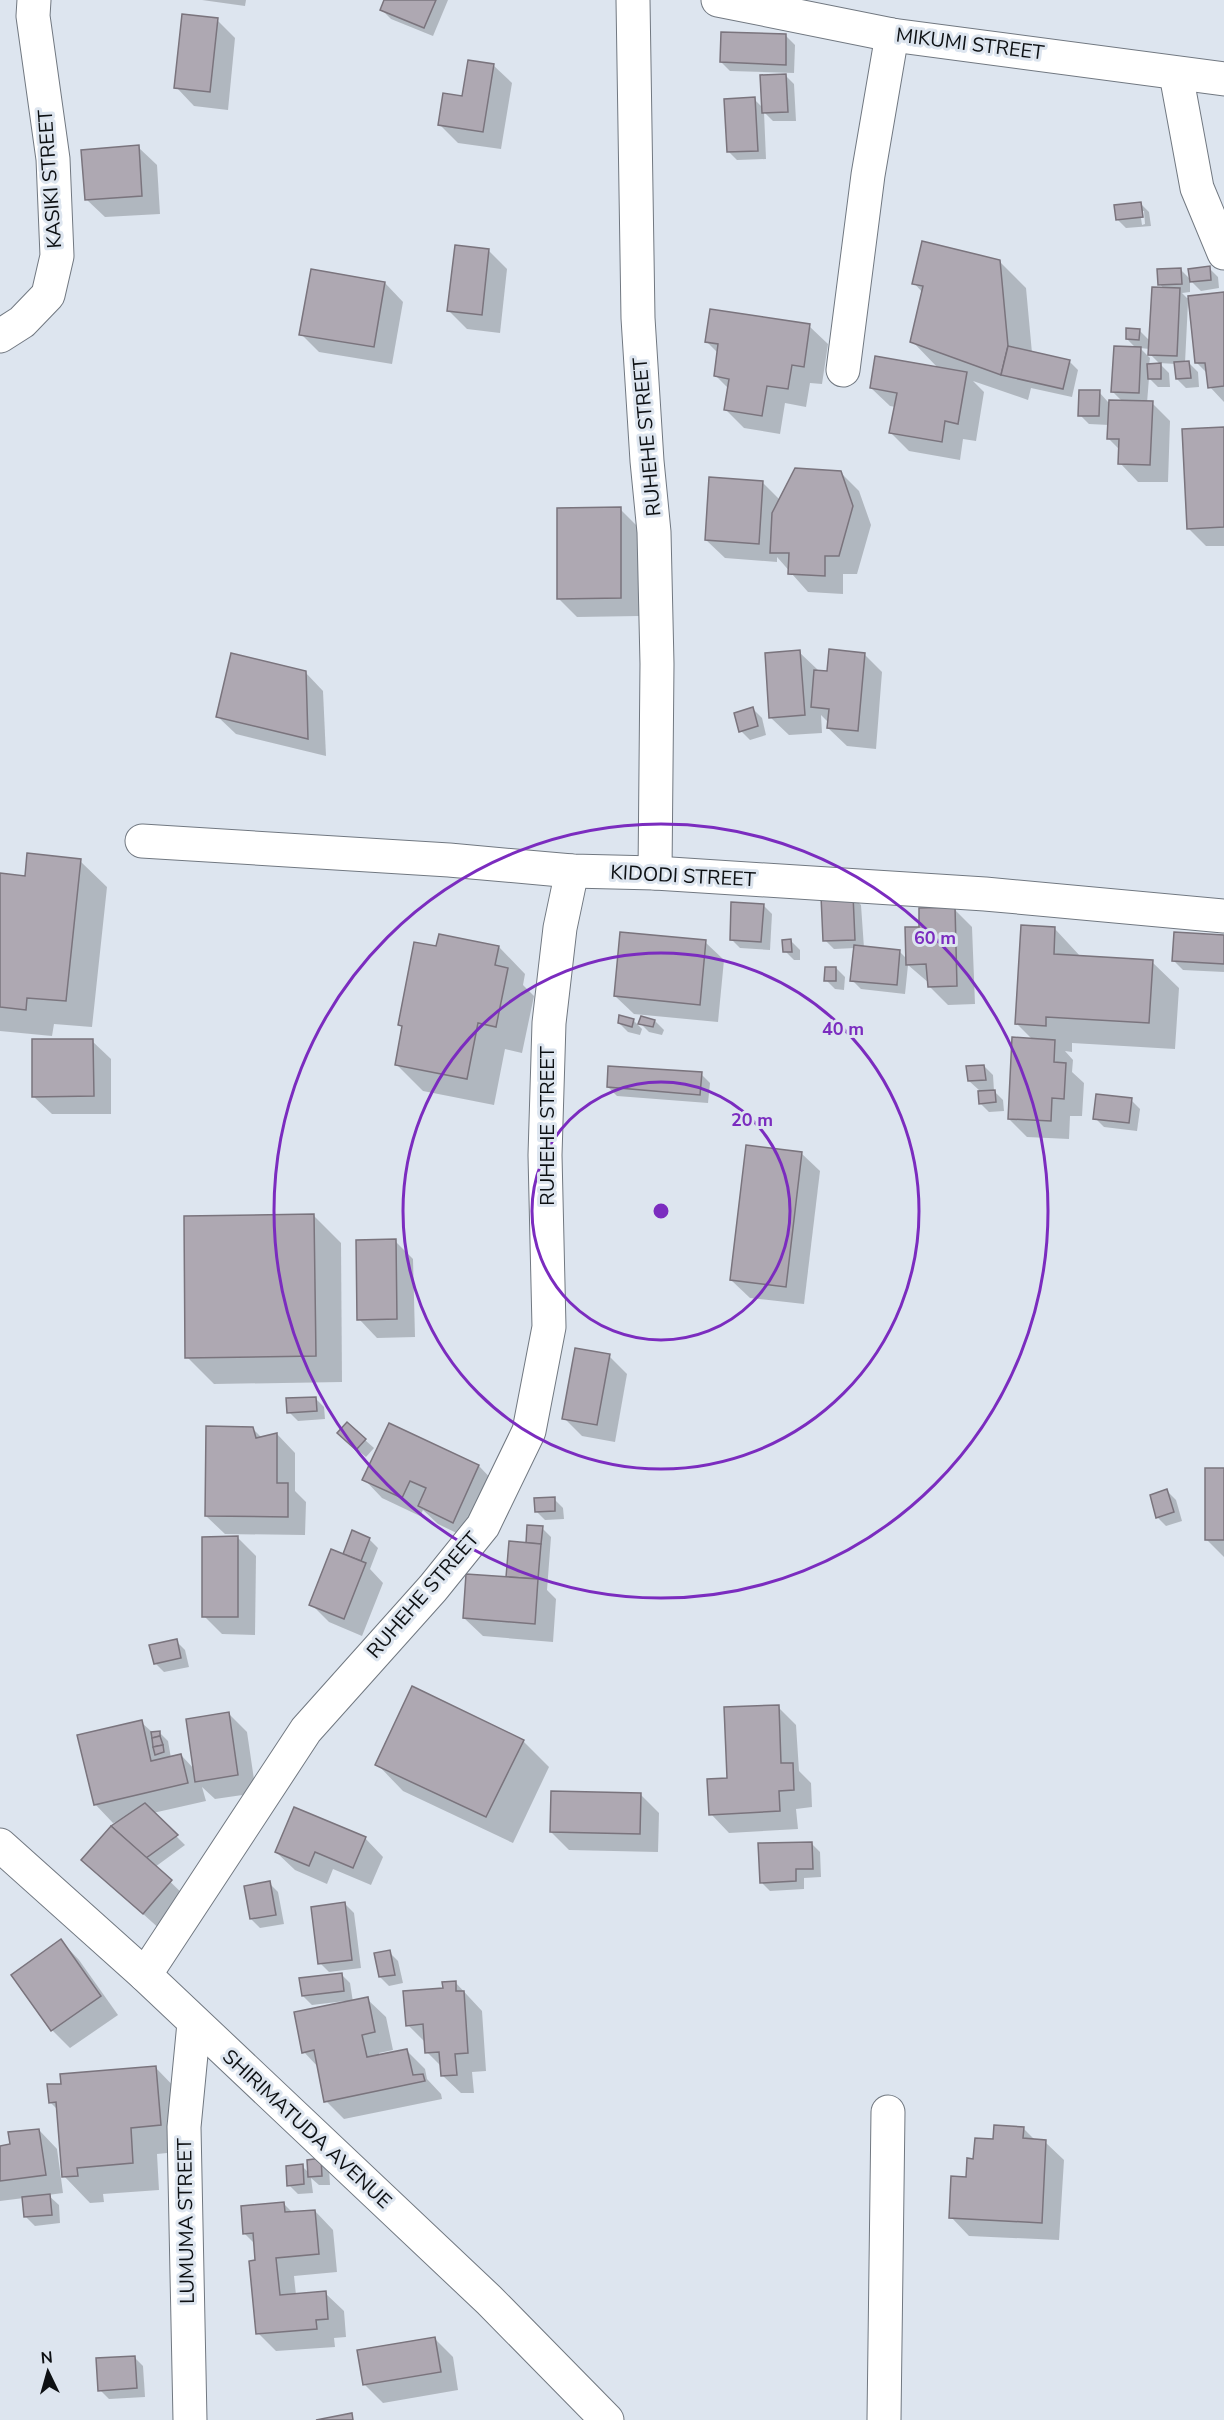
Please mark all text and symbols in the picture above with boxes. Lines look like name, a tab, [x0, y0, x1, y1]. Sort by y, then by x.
street label: MIKUMI STREET	[894, 22, 1046, 66]
street label: KASIKI STREET	[32, 109, 68, 249]
street label: RUHEHE STREET	[627, 356, 667, 518]
street label: KIDODI STREET	[610, 859, 756, 893]
text: 60 m	[914, 926, 956, 950]
text: 40 m	[822, 1017, 864, 1041]
street label: RUHEHE STREET	[534, 1046, 561, 1206]
text: 20 m	[731, 1108, 773, 1132]
centre of rings	[651, 1201, 671, 1221]
street label: RUHEHE STREET	[361, 1526, 485, 1664]
street label: SHIRIMATUDA AVENUE	[217, 2043, 397, 2215]
street label: LUMUMA STREET	[171, 2138, 201, 2304]
north arrow	[18, 2342, 78, 2402]
text: N	[40, 2347, 54, 2370]

